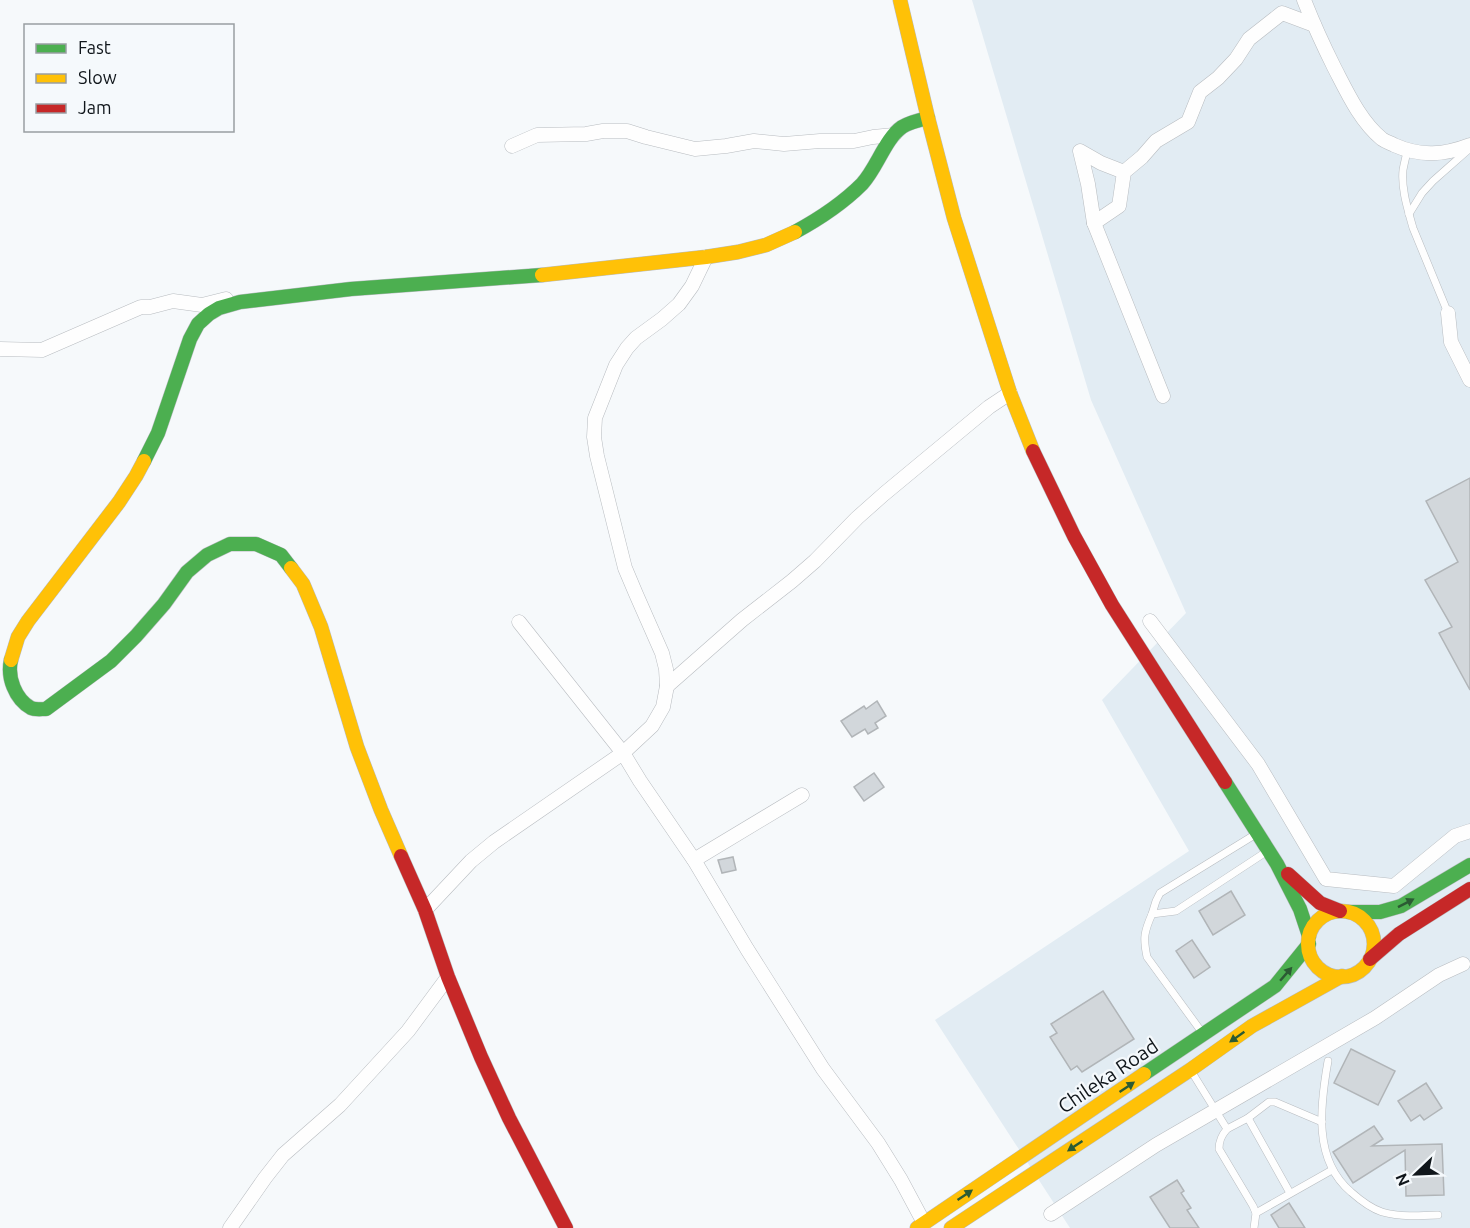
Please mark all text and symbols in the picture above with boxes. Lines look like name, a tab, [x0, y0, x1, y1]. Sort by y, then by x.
legend	[24, 24, 234, 132]
text: Fast	[78, 37, 111, 57]
text: Slow	[78, 67, 117, 87]
text: Jam	[78, 97, 112, 117]
one-way arrow	[1397, 898, 1414, 907]
one-way arrow	[1279, 966, 1292, 982]
one-way arrow	[1229, 1031, 1245, 1043]
street label: Chileka Road	[1053, 1034, 1162, 1118]
one-way arrow	[1119, 1081, 1136, 1092]
one-way arrow	[1067, 1140, 1083, 1151]
north arrow	[1386, 1144, 1446, 1204]
text: N	[1392, 1171, 1413, 1189]
one-way arrow	[957, 1189, 973, 1201]

